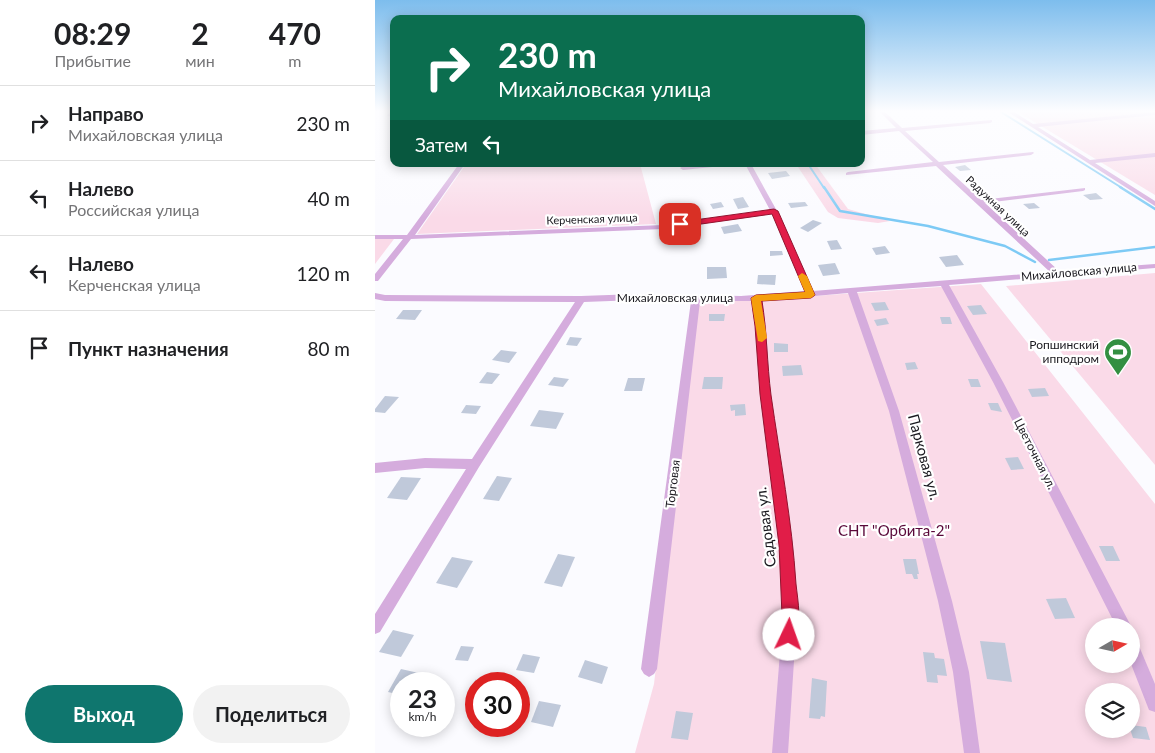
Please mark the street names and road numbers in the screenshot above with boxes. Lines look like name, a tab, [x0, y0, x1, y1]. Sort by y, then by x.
street label: Радужная улица	[964, 173, 1033, 239]
street label: Керченская улица	[546, 210, 638, 227]
street label: Михайловская улица	[1020, 259, 1138, 284]
street label: Михайловская улица	[617, 290, 733, 305]
street label: Парковая ул.	[905, 412, 945, 502]
street label: Цветочная ул.	[1011, 416, 1060, 492]
street label: Торговая	[662, 459, 683, 509]
street label: Садовая ул.	[751, 486, 779, 568]

